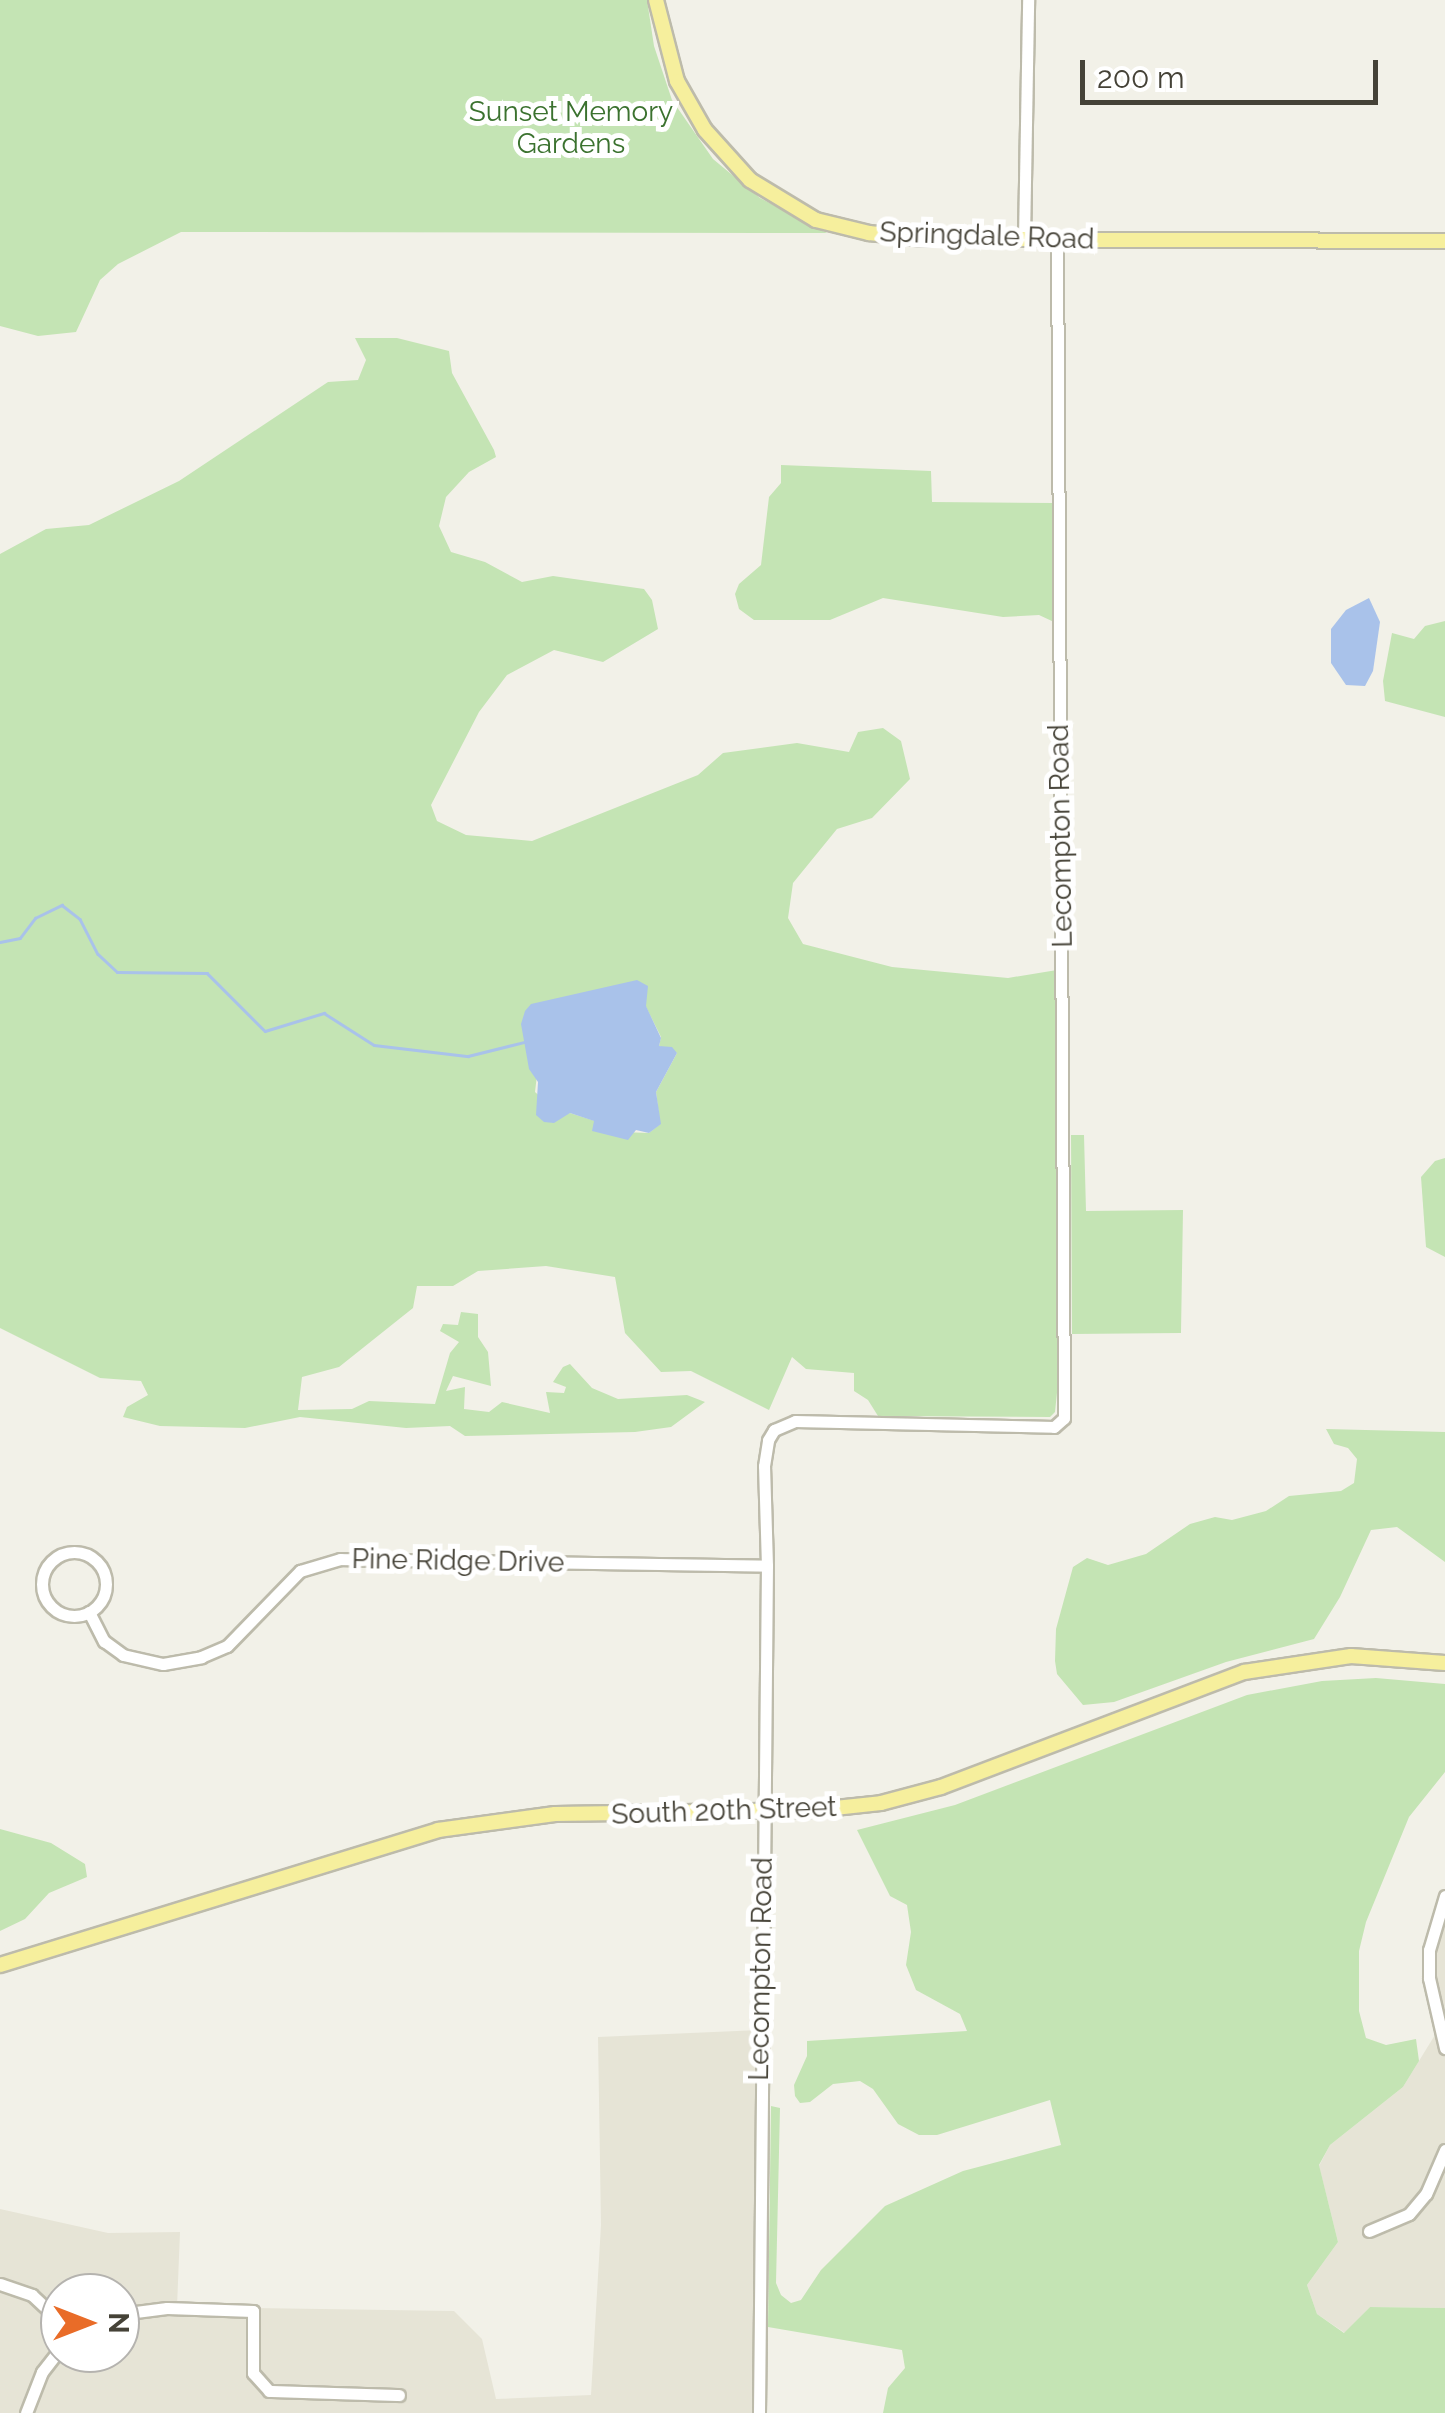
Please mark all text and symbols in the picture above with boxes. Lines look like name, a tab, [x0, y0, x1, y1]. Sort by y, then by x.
scale bar	[1085, 40, 1382, 102]
text: 200 m	[1097, 60, 1185, 95]
park label: Sunset Memory Gardens	[469, 95, 673, 161]
street label: Springdale Road	[879, 215, 1095, 257]
street label: Lecompton Road	[1042, 724, 1080, 948]
street label: Pine Ridge Drive	[351, 1542, 565, 1580]
street label: South 20th Street	[611, 1790, 837, 1832]
street label: Lecompton Road	[742, 1857, 780, 2081]
north arrow	[40, 2273, 140, 2373]
text: N	[102, 2312, 135, 2334]

